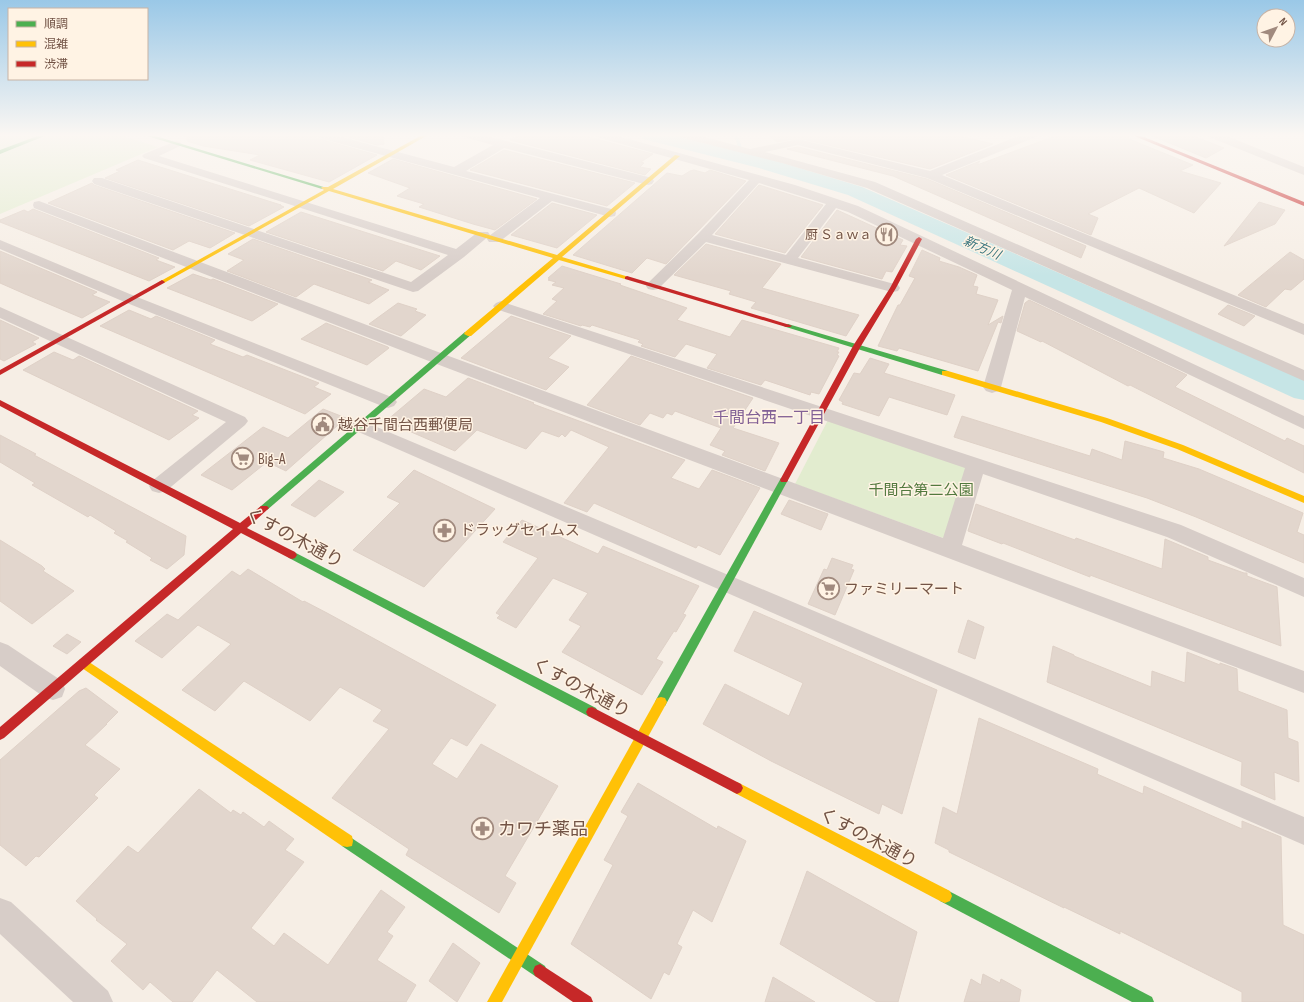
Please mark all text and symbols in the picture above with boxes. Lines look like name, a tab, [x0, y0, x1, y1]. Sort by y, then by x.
legend	[8, 8, 148, 80]
north arrow	[1256, 8, 1296, 48]
text: N	[1276, 15, 1290, 28]
text: 順調	[44, 17, 68, 32]
text: 混雑	[44, 37, 68, 52]
text: 渋滞	[44, 57, 68, 72]
restaurant icon: 厨 Ｓａｗａ	[874, 222, 900, 248]
place label: 厨 Ｓａｗａ	[805, 227, 872, 243]
water label: 新方川	[961, 233, 1005, 264]
district label: 千間台西一丁目	[713, 409, 825, 428]
public building icon: 越谷千間台西郵便局	[309, 412, 335, 438]
place label: 越谷千間台西郵便局	[337, 416, 473, 435]
supermarket icon: Big-A	[230, 446, 256, 472]
place label: Big-A	[258, 450, 286, 469]
park label: 千間台第二公園	[868, 481, 974, 500]
street label: くすの木通り	[241, 503, 347, 573]
pharmacy icon: ドラッグセイムス	[432, 517, 458, 543]
place label: ドラッグセイムス	[460, 521, 580, 540]
supermarket icon: ファミリーマート	[815, 576, 841, 602]
place label: ファミリーマート	[844, 580, 964, 599]
street label: くすの木通り	[528, 653, 634, 723]
street label: くすの木通り	[815, 803, 921, 873]
pharmacy icon: カワチ薬品	[469, 816, 495, 842]
place label: カワチ薬品	[498, 819, 588, 840]

